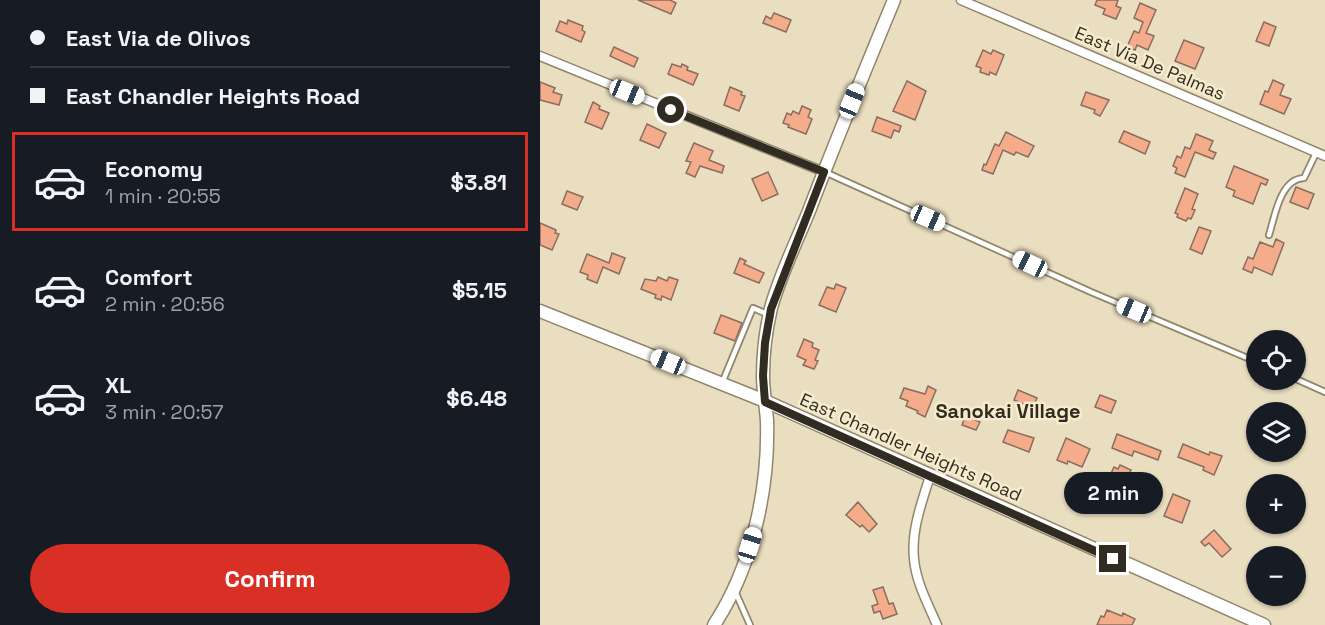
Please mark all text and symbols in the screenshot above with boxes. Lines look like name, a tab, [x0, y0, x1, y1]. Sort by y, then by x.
street label: East Via De Palmas	[1072, 21, 1228, 105]
text: East Via de Olivos	[66, 24, 251, 52]
car	[607, 77, 647, 107]
car	[837, 81, 867, 121]
text: East Chandler Heights Road	[66, 82, 360, 110]
route start	[657, 96, 684, 123]
icon: car	[33, 155, 87, 209]
text: Economy	[105, 155, 203, 183]
text: $3.81	[451, 168, 507, 196]
text: 1 min · 20:55	[105, 183, 221, 209]
car	[908, 202, 948, 234]
car	[1010, 248, 1050, 280]
icon: car	[33, 263, 87, 317]
text: Comfort	[105, 263, 193, 291]
text: $5.15	[452, 276, 507, 304]
text: 2 min · 20:56	[105, 291, 225, 317]
car	[1114, 295, 1154, 325]
map controls	[1246, 330, 1306, 606]
button: locate	[1246, 330, 1306, 390]
car	[648, 347, 688, 377]
icon: car	[33, 371, 87, 425]
text: XL	[105, 371, 131, 399]
text: $6.48	[446, 384, 507, 412]
street label: East Chandler Heights Road	[796, 388, 1026, 506]
district label: Sanokai Village	[935, 398, 1081, 424]
text: 3 min · 20:57	[105, 399, 224, 425]
button: layers	[1246, 402, 1306, 462]
callout: 2 min	[1064, 472, 1162, 514]
button: +	[1246, 474, 1306, 534]
text: 2 min	[1088, 480, 1139, 506]
car	[736, 525, 764, 565]
button: Confirm	[30, 544, 510, 613]
route end	[1099, 545, 1126, 572]
button: −	[1246, 546, 1306, 606]

